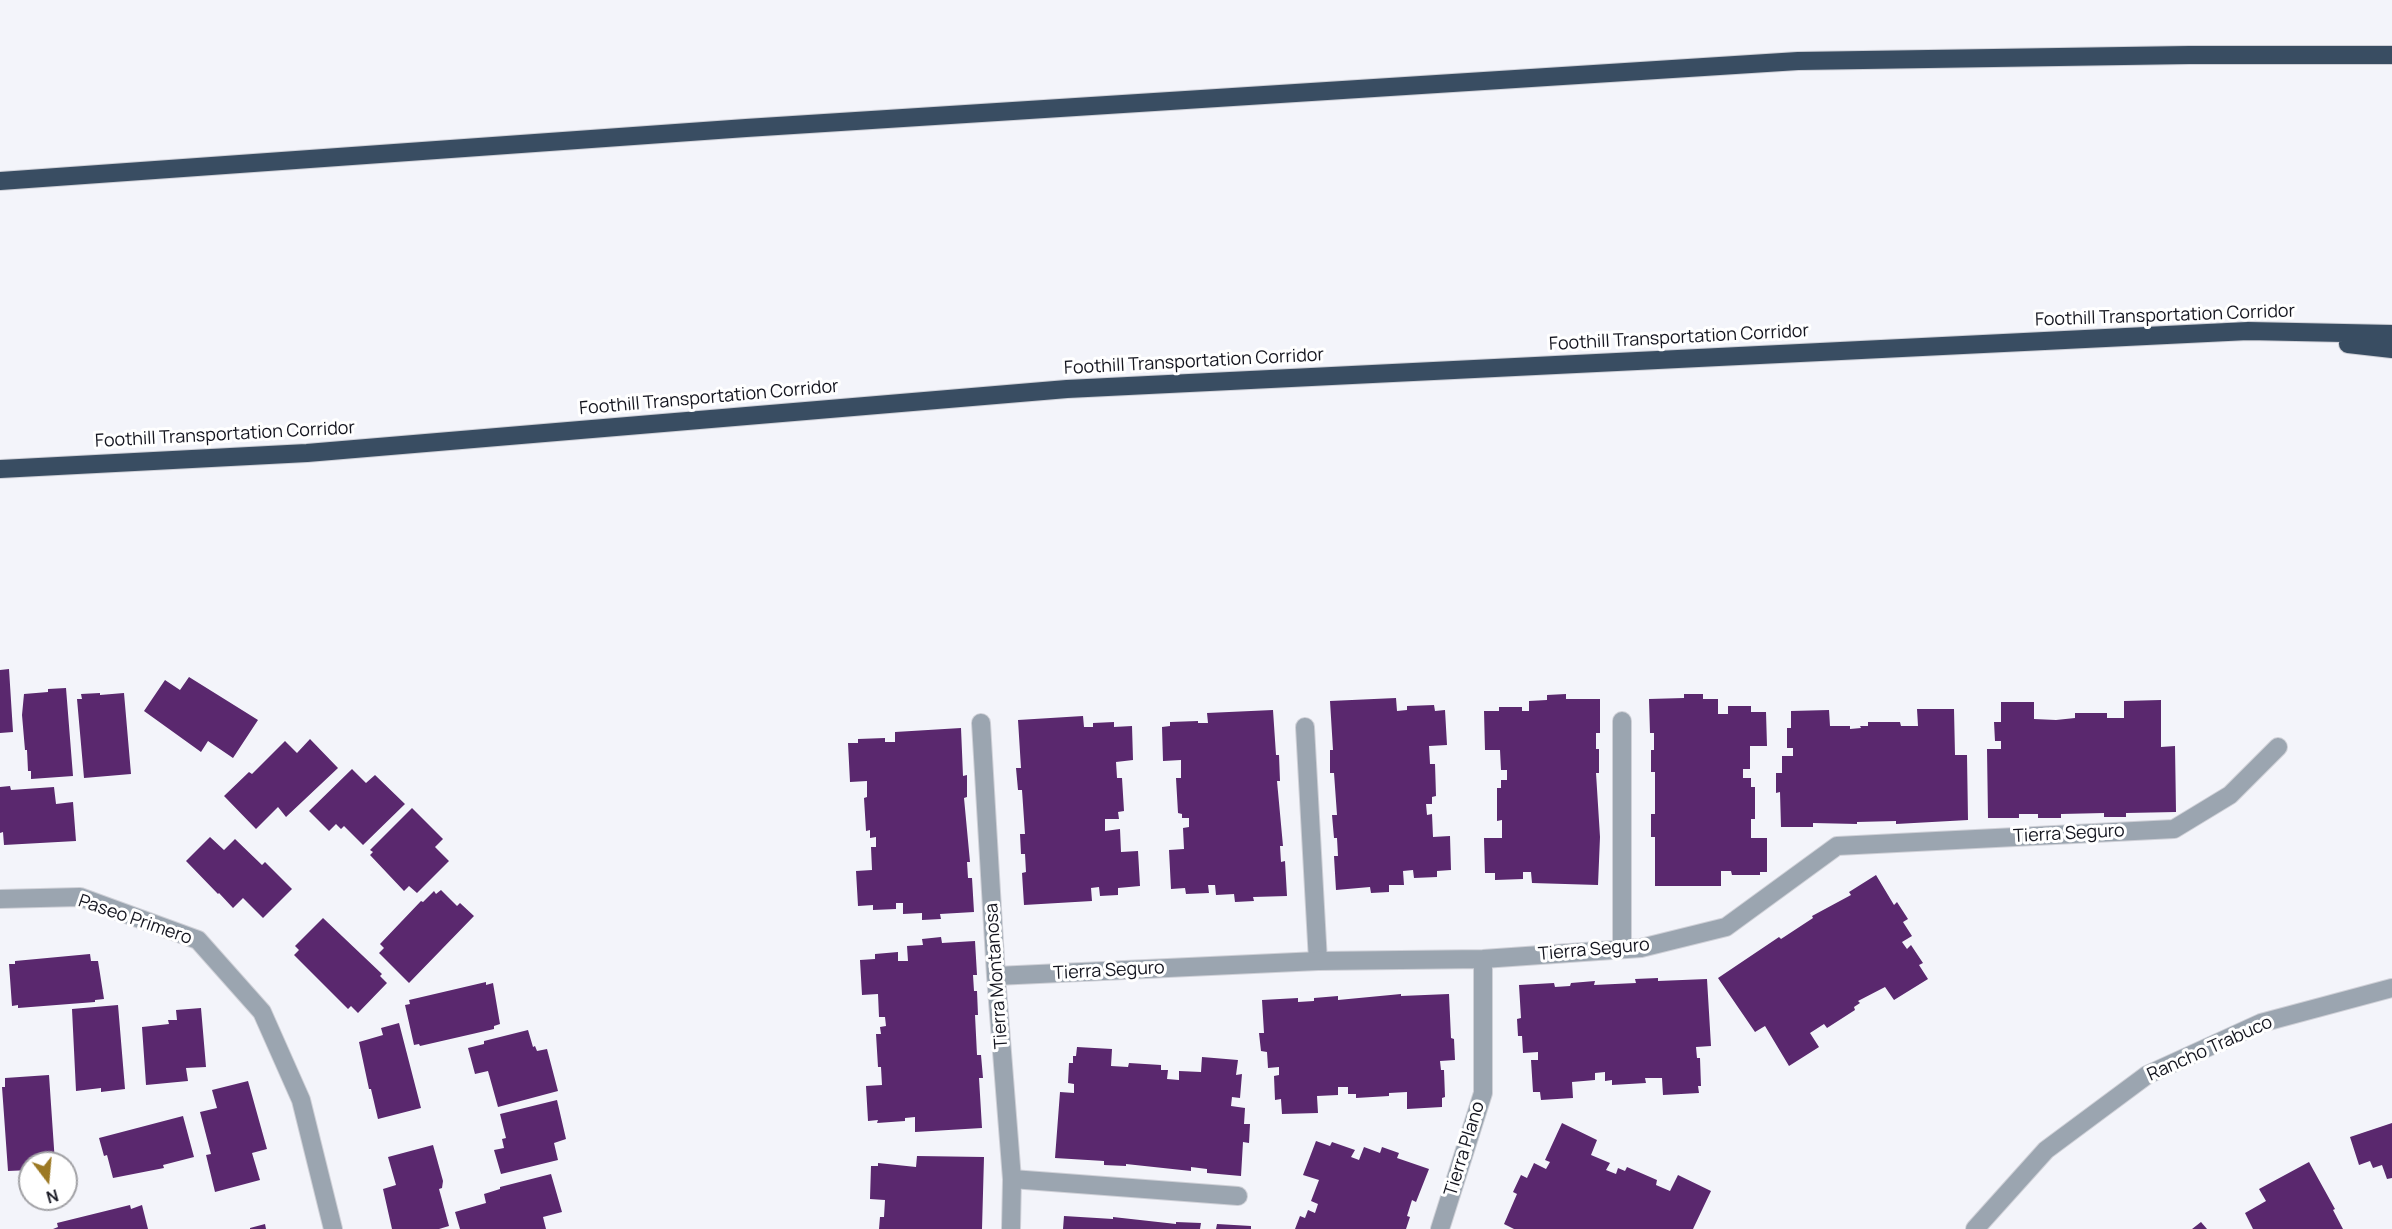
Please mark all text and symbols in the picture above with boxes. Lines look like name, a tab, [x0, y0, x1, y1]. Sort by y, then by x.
street label: Foothill Transportation Corridor	[2035, 301, 2295, 331]
street label: Foothill Transportation Corridor	[1549, 320, 1809, 356]
street label: Foothill Transportation Corridor	[1064, 344, 1324, 380]
street label: Foothill Transportation Corridor	[578, 376, 840, 420]
street label: Foothill Transportation Corridor	[95, 417, 355, 453]
street label: Tierra Seguro	[2013, 820, 2125, 848]
street label: Paseo Primero	[75, 890, 195, 950]
street label: Tierra Montanosa	[981, 902, 1013, 1050]
street label: Tierra Seguro	[1537, 934, 1651, 966]
street label: Tierra Seguro	[1053, 957, 1165, 985]
street label: Rancho Trabuco	[2144, 1012, 2276, 1086]
street label: Tierra Plano	[1440, 1099, 1490, 1199]
north arrow	[18, 1151, 78, 1211]
text: N	[44, 1184, 61, 1209]

